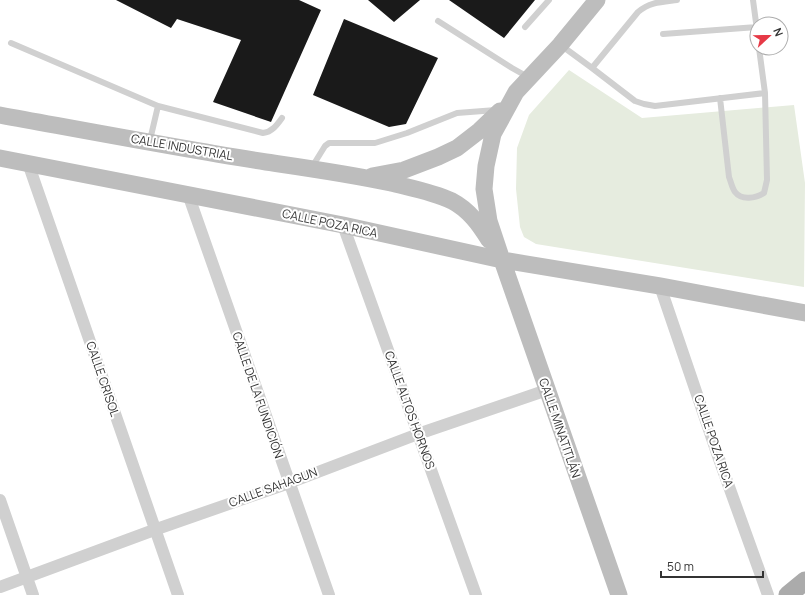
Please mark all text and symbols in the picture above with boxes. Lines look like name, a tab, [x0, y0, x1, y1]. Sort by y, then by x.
north arrow	[749, 16, 789, 56]
text: N	[770, 26, 787, 39]
street label: CALLE INDUSTRIAL	[130, 130, 234, 164]
street label: CALLE POZA RICA	[281, 205, 380, 241]
street label: CALLE DE LA FUNDICIÓN	[228, 329, 288, 461]
street label: CALLE CRISOL	[82, 339, 124, 419]
street label: CALLE ALTOS HORNOS	[381, 349, 439, 471]
street label: CALLE MINATITLÁN	[535, 376, 585, 480]
street label: CALLE POZA RICA	[690, 392, 738, 490]
street label: CALLE SAHAGUN	[226, 463, 320, 511]
scale bar	[661, 553, 763, 579]
text: 50 m	[667, 558, 694, 575]

